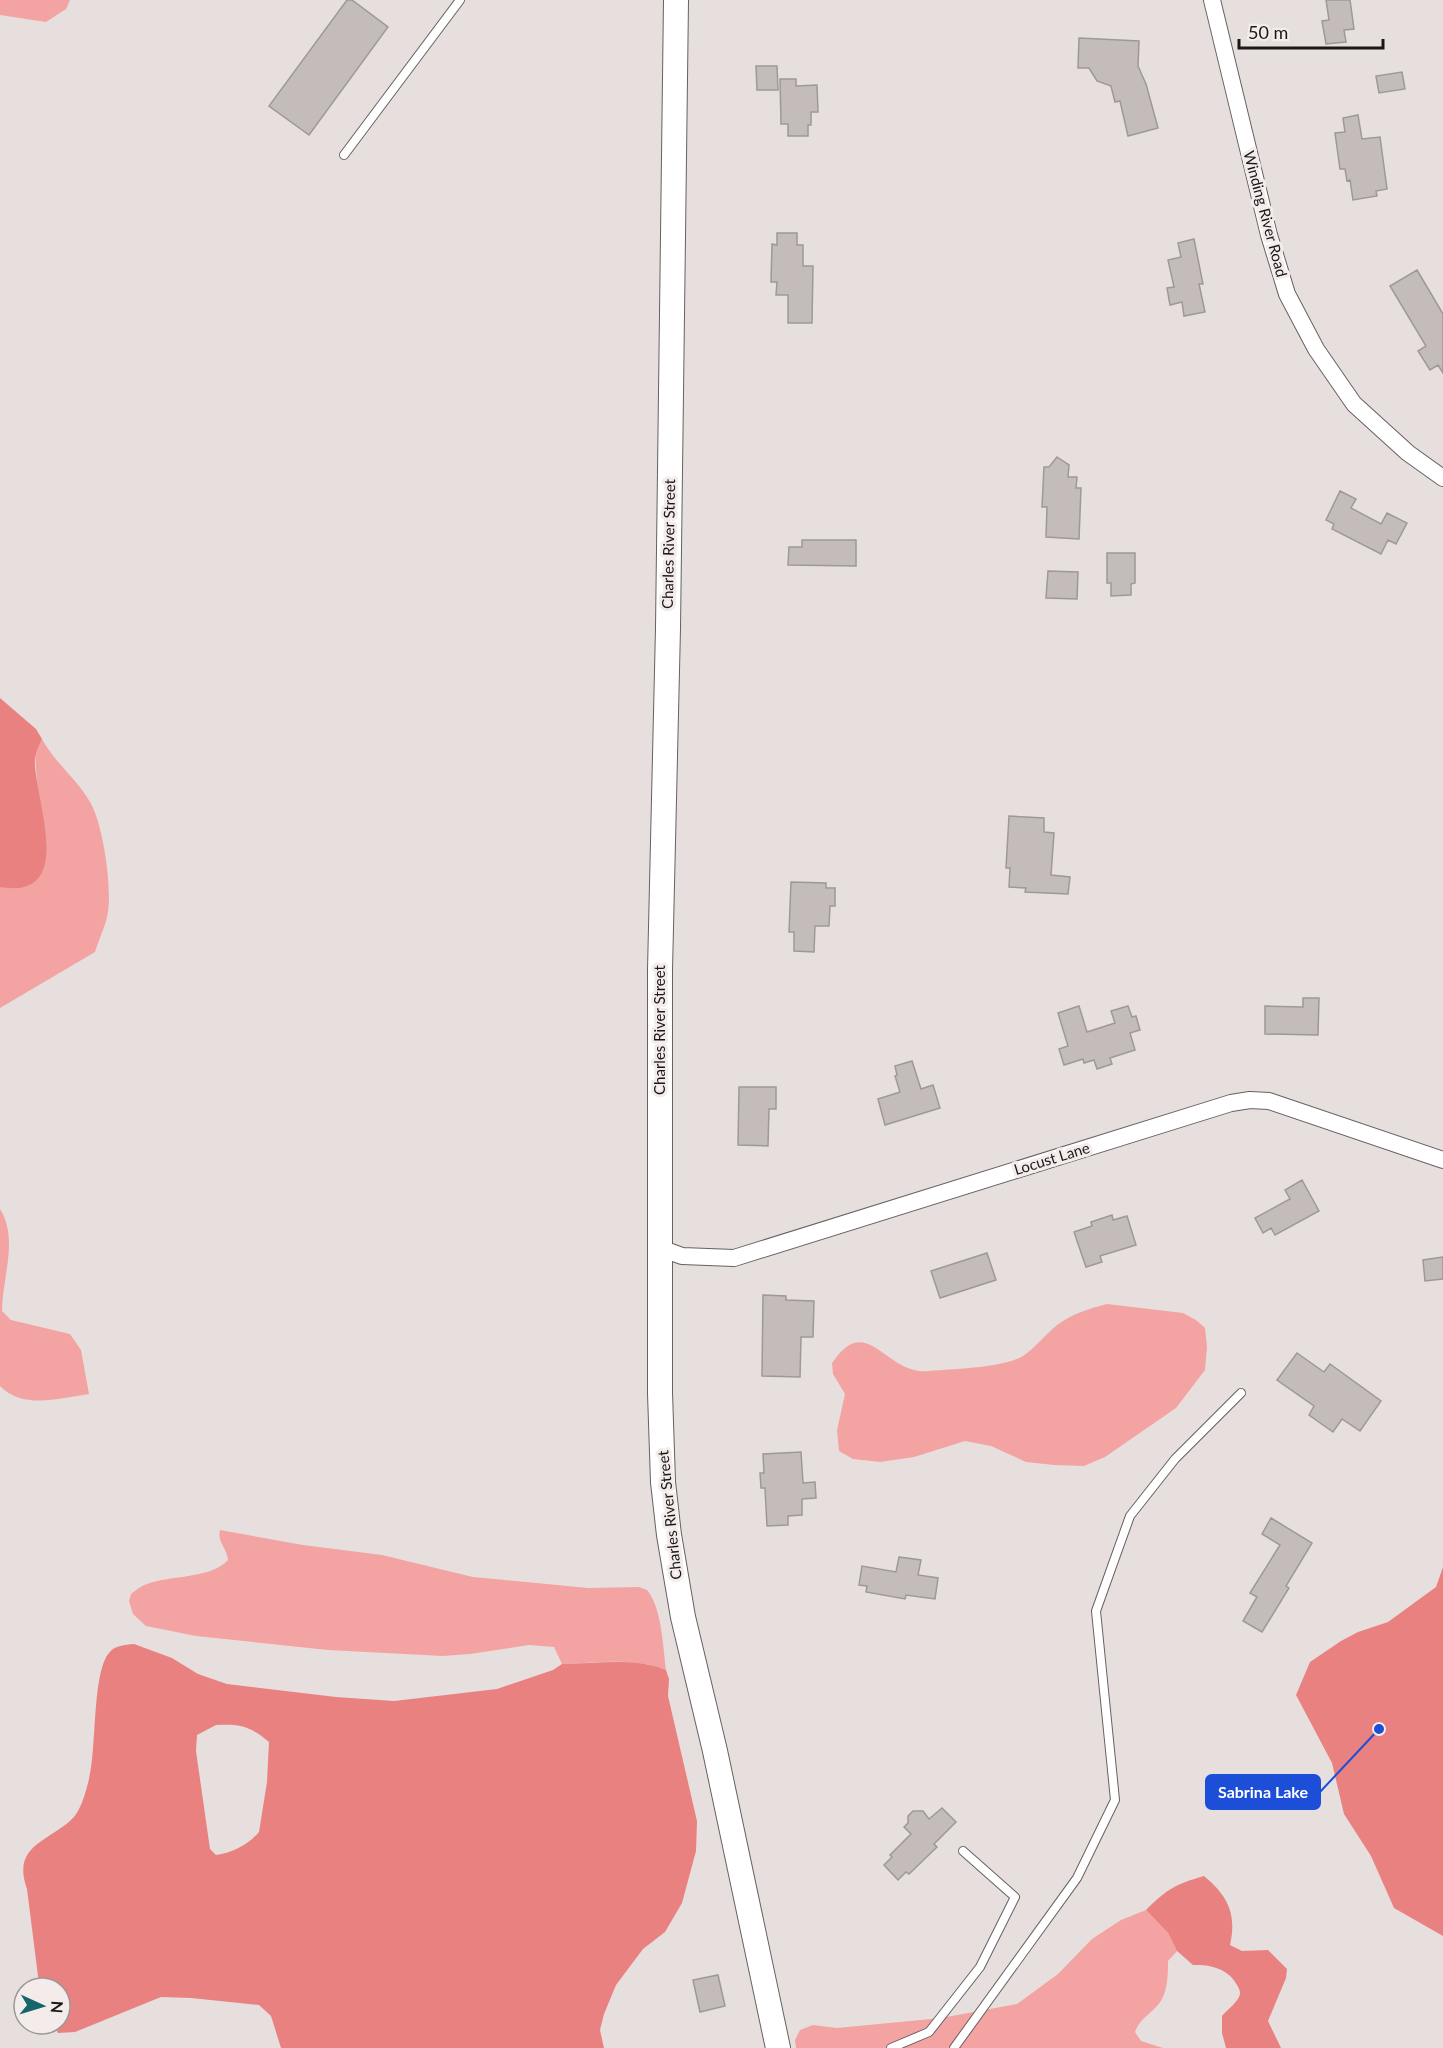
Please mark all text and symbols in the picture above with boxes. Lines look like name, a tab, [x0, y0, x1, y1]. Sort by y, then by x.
scale bar	[1239, 12, 1383, 50]
text: 50 m	[1248, 21, 1288, 43]
street label: Winding River Road	[1240, 149, 1291, 279]
street label: Charles River Street	[658, 478, 678, 609]
street label: Charles River Street	[650, 964, 668, 1095]
street label: Locust Lane	[1012, 1138, 1092, 1178]
street label: Charles River Street	[653, 1449, 685, 1581]
callout: Sabrina Lake	[1206, 1775, 1320, 1809]
text: Sabrina Lake	[1218, 1782, 1308, 1801]
north arrow	[12, 1976, 72, 2036]
text: N	[48, 2000, 67, 2014]

